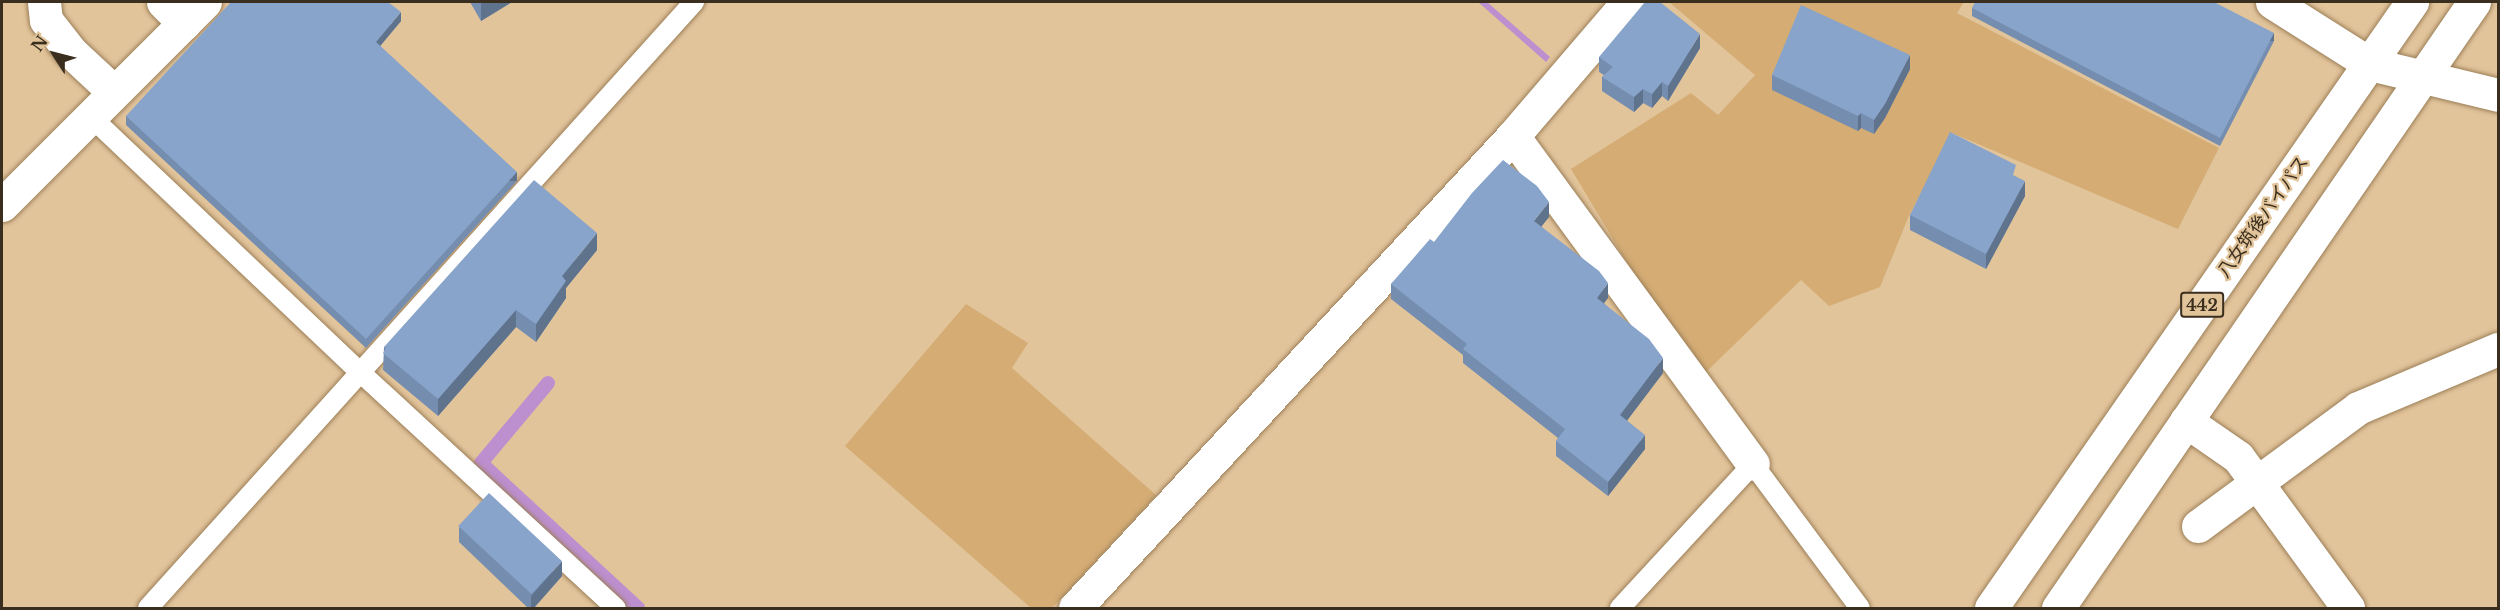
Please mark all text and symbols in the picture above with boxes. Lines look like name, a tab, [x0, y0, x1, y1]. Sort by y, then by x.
north arrow	[24, 24, 84, 84]
text: N	[27, 31, 52, 55]
street label: 八女筑後バイパス	[2213, 152, 2313, 282]
road number: 442	[2180, 292, 2224, 318]

